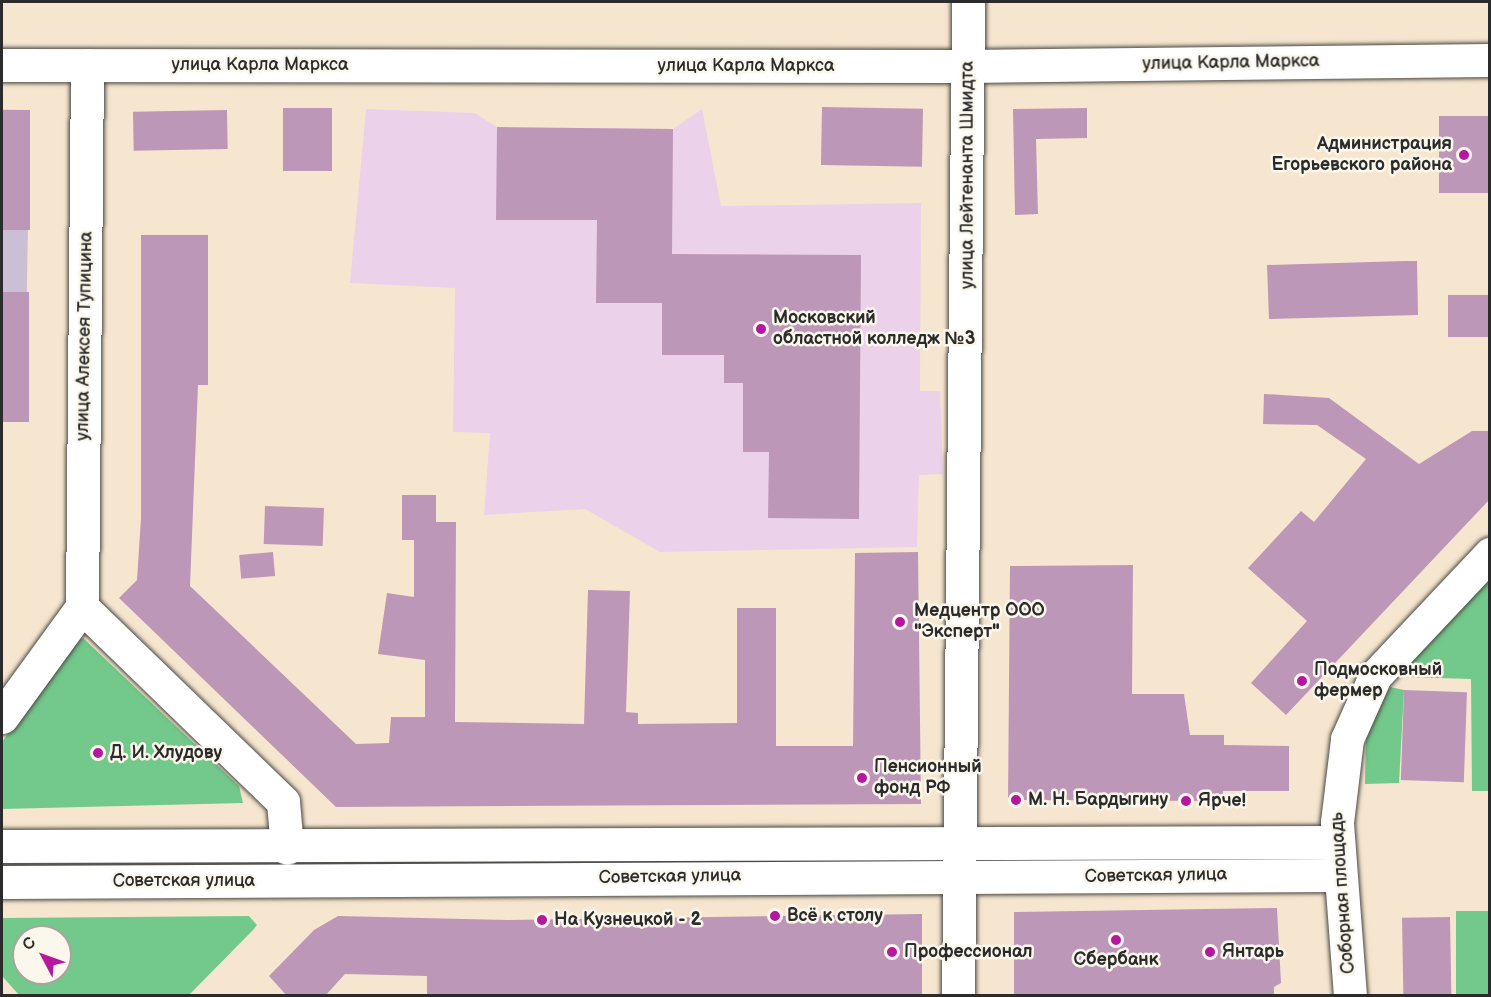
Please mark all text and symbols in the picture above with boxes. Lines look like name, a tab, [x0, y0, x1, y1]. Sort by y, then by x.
street label: улица Карла Маркса	[1142, 51, 1320, 75]
street label: улица Карла Маркса	[171, 54, 349, 76]
street label: улица Карла Маркса	[657, 55, 835, 77]
street label: улица Лейтенанта Шмидта	[957, 61, 979, 289]
place label: Администрация Егорьевского района	[1272, 134, 1452, 176]
marker: Администрация Егорьевского района	[1457, 148, 1471, 162]
street label: улица Алексея Тупицина	[72, 231, 98, 441]
place label: Московский областной колледж №3	[773, 308, 975, 350]
marker: Московский областной колледж №3	[754, 322, 768, 336]
place label: Медцентр ООО "Эксперт"	[914, 601, 1045, 644]
marker: Медцентр ООО "Эксперт"	[891, 613, 909, 631]
place label: Подмосковный фермер	[1314, 660, 1442, 702]
marker: Подмосковный фермер	[1295, 674, 1309, 688]
place label: Д. И. Хлудову	[110, 742, 222, 764]
marker: Д. И. Хлудову	[91, 746, 105, 760]
place label: Пенсионный фонд РФ	[874, 757, 982, 800]
marker: Пенсионный фонд РФ	[855, 771, 869, 785]
place label: М. Н. Бардыгину	[1028, 789, 1168, 811]
place label: Ярче!	[1198, 790, 1246, 812]
marker: М. Н. Бардыгину	[1009, 793, 1023, 807]
marker: Ярче!	[1179, 794, 1193, 808]
street label: Соборная площадь	[1327, 811, 1359, 975]
street label: Советская улица	[1085, 864, 1227, 888]
street label: Советская улица	[599, 865, 741, 889]
street label: Советская улица	[113, 870, 255, 892]
place label: Всё к столу	[787, 905, 883, 927]
place label: На Кузнецкой - 2	[554, 909, 701, 931]
marker: Всё к столу	[768, 909, 782, 923]
marker: На Кузнецкой - 2	[535, 913, 549, 927]
north arrow	[12, 925, 72, 985]
marker: Сбербанк	[1109, 933, 1123, 947]
text: С	[19, 934, 40, 955]
place label: Профессионал	[904, 941, 1032, 963]
place label: Янтарь	[1222, 941, 1284, 963]
marker: Профессионал	[885, 945, 899, 959]
marker: Янтарь	[1203, 945, 1217, 959]
place label: Сбербанк	[1074, 949, 1158, 971]

